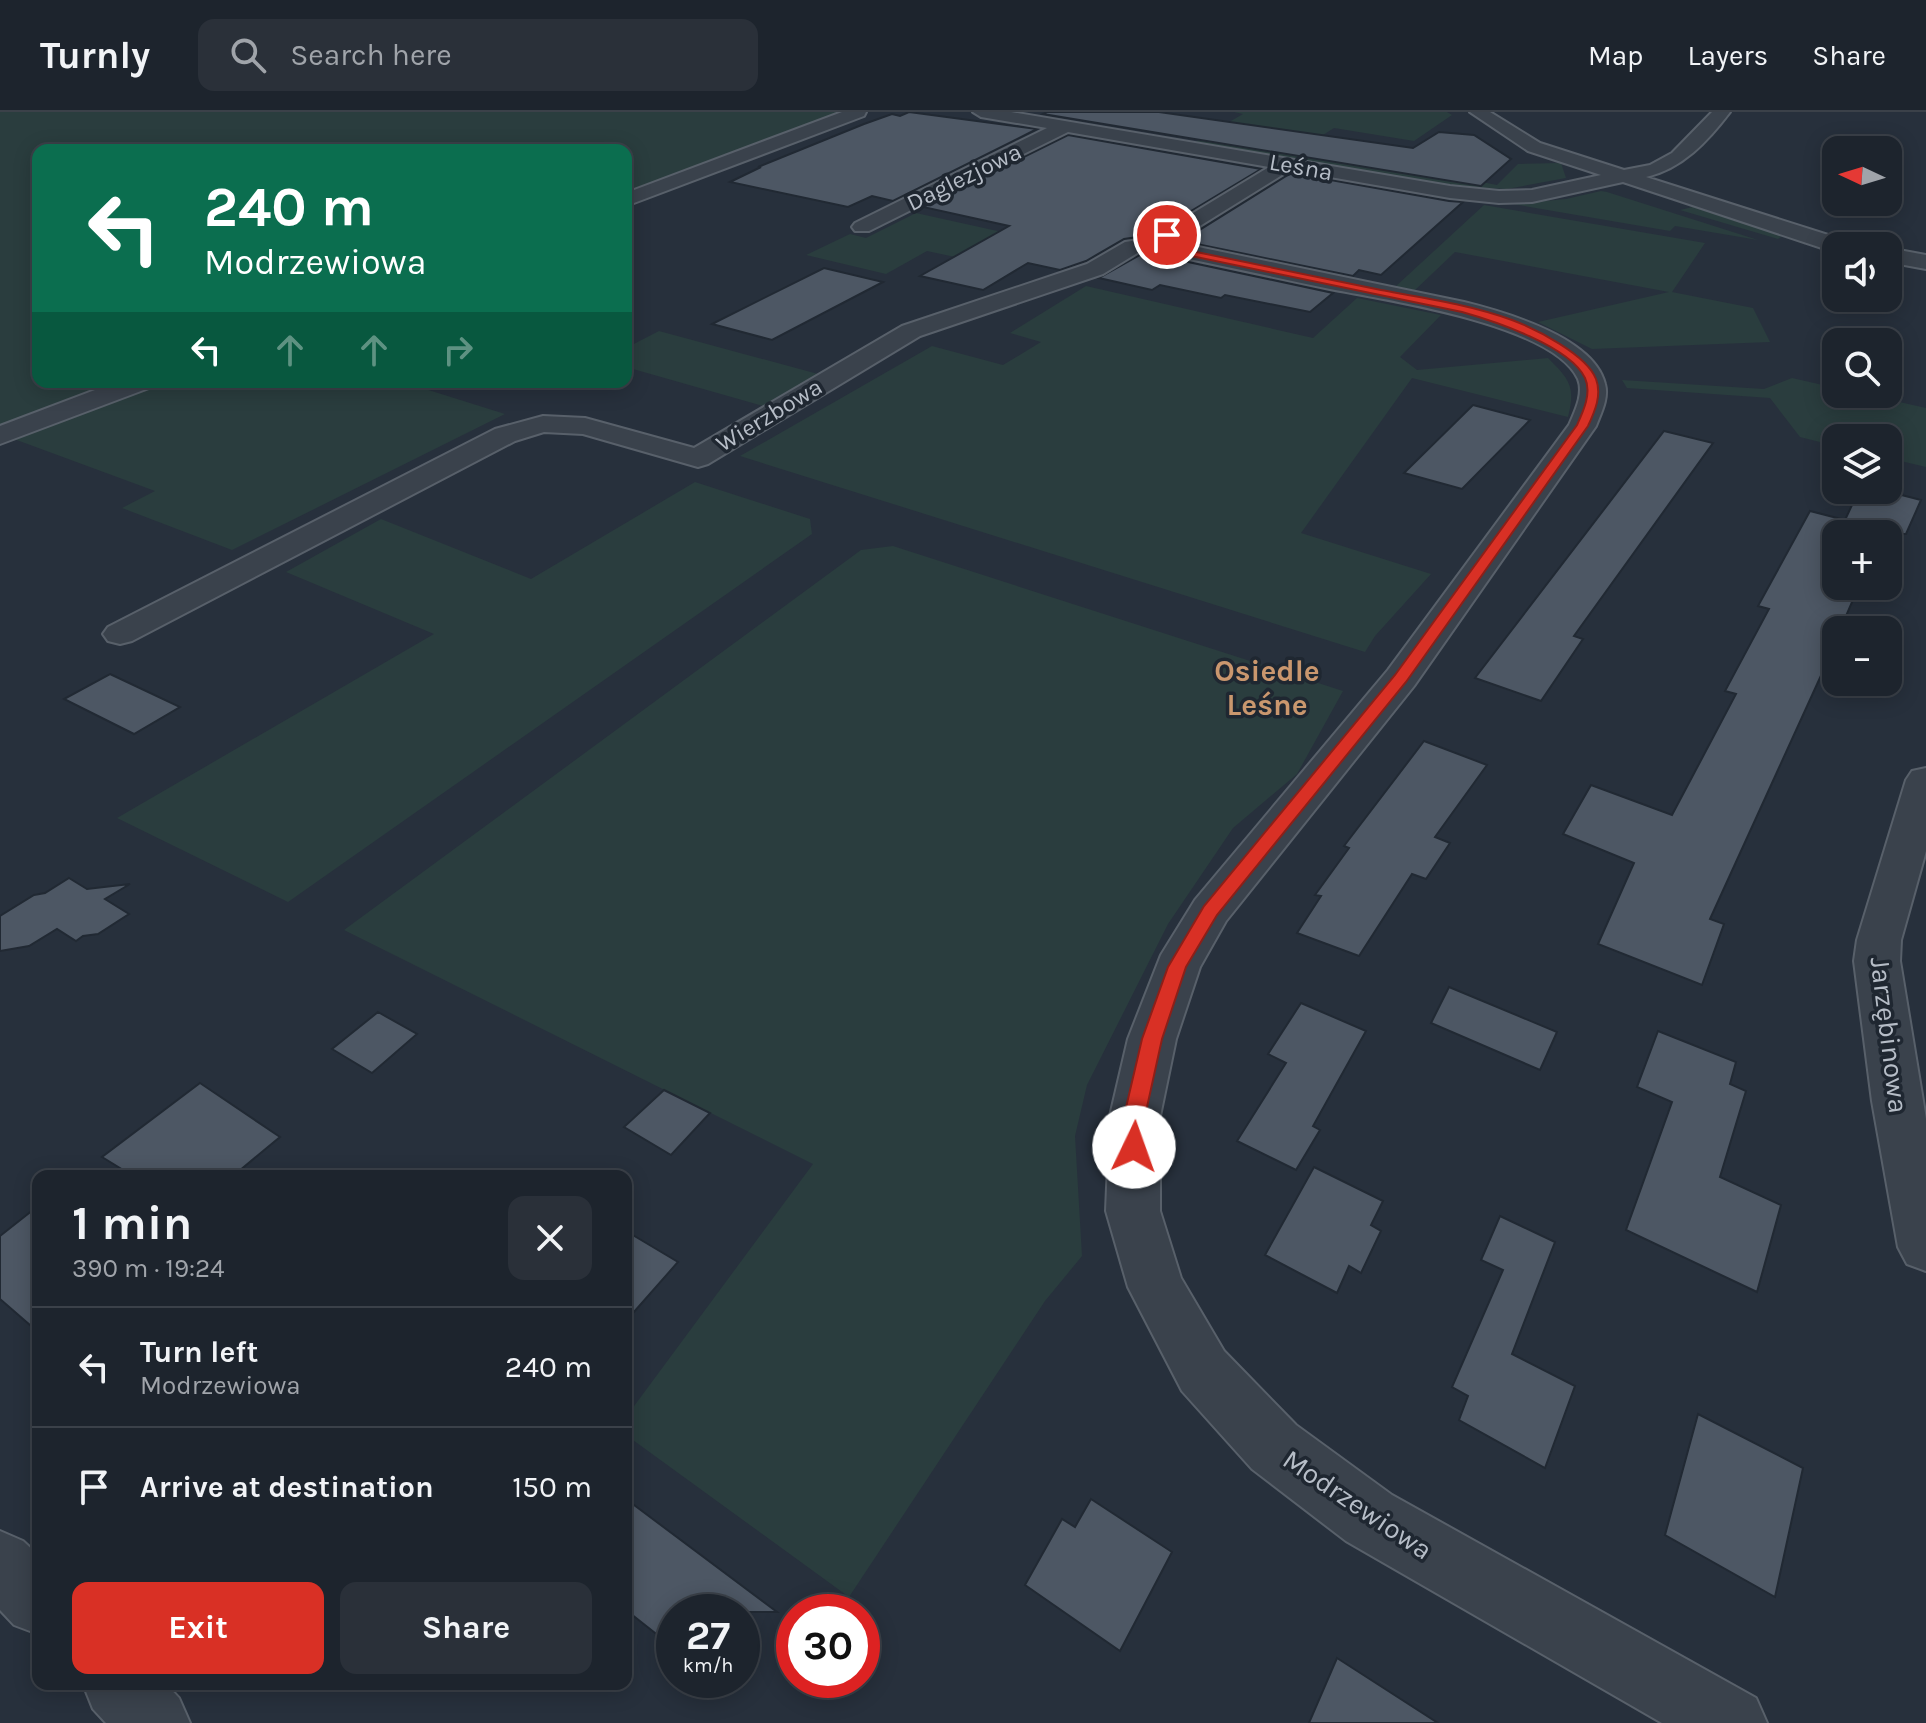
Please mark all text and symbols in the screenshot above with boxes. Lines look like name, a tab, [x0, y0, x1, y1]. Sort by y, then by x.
search box	[198, 19, 758, 91]
text: Turnly	[40, 33, 150, 78]
icon: search	[226, 33, 270, 77]
text: Search here	[290, 37, 452, 73]
text: Map	[1588, 39, 1643, 72]
text: Layers	[1687, 39, 1768, 72]
text: Share	[1812, 39, 1886, 72]
north arrow	[1822, 136, 1902, 216]
map controls	[1822, 136, 1902, 696]
street label: Daglezjowa	[902, 137, 1026, 217]
street label: Leśna	[1267, 148, 1335, 186]
text: 240 m	[204, 174, 374, 239]
icon: left	[72, 176, 176, 280]
pin	[1133, 201, 1201, 269]
icon: arrive	[1145, 213, 1189, 257]
button: sound	[1822, 232, 1902, 312]
text: Modrzewiowa	[204, 241, 426, 283]
icon: left	[184, 328, 228, 372]
icon: ahead	[268, 328, 312, 372]
icon: ahead	[352, 328, 396, 372]
icon: right	[436, 328, 480, 372]
button: search	[1822, 328, 1902, 408]
street label: Wierzbowa	[711, 372, 827, 458]
button: layers	[1822, 424, 1902, 504]
button: +	[1822, 520, 1902, 600]
button: −	[1822, 616, 1902, 696]
district label: Osiedle Leśne	[1214, 653, 1320, 723]
street label: Jarzębinowa	[1864, 955, 1915, 1115]
position arrow	[1092, 1105, 1176, 1189]
text: 1 min	[72, 1195, 192, 1251]
button: close	[508, 1196, 592, 1280]
text: 390 m · 19:24	[72, 1253, 225, 1284]
text: Turn left	[140, 1334, 258, 1370]
icon: left	[72, 1345, 116, 1389]
text: 240 m	[505, 1349, 592, 1385]
text: Modrzewiowa	[140, 1370, 301, 1401]
street label: Modrzewiowa	[1277, 1442, 1439, 1566]
icon: arrive	[72, 1465, 116, 1509]
text: Arrive at destination	[140, 1469, 434, 1505]
text: 150 m	[512, 1469, 592, 1505]
button: Exit	[72, 1582, 324, 1674]
button: Share	[340, 1582, 592, 1674]
speed limit sign: 30	[776, 1594, 880, 1698]
text: 27	[686, 1612, 730, 1659]
text: km/h	[683, 1654, 733, 1677]

